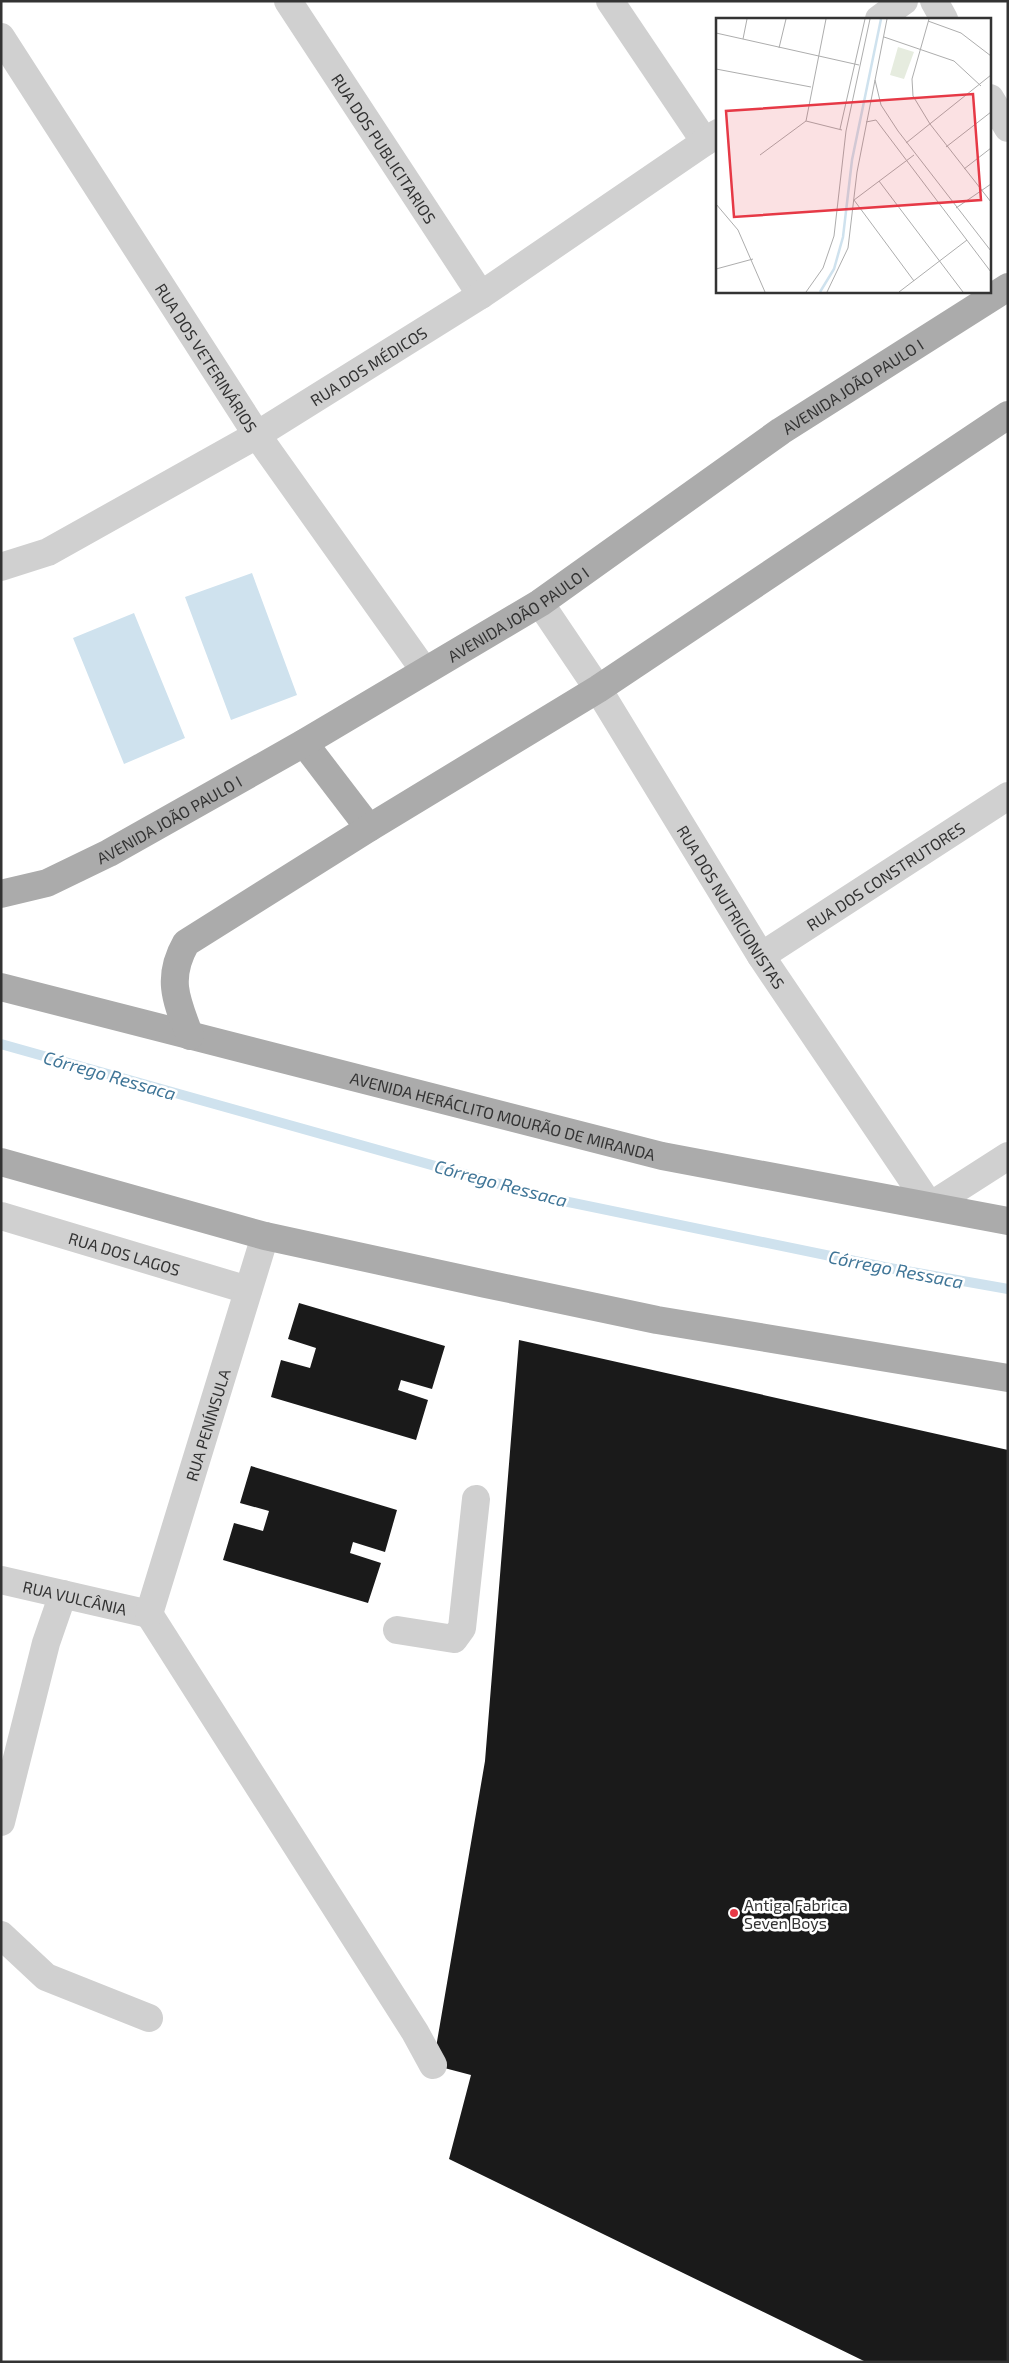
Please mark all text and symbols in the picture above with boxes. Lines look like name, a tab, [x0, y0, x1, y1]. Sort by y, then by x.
inset map	[716, 18, 992, 292]
street label: RUA DOS PUBLICITARIOS	[329, 70, 441, 227]
street label: RUA DOS VETERINÁRIOS	[152, 279, 262, 435]
street label: RUA DOS MÉDICOS	[306, 322, 430, 409]
street label: AVENIDA JOÃO PAULO I	[778, 334, 926, 437]
street label: AVENIDA JOÃO PAULO I	[444, 562, 592, 665]
street label: AVENIDA JOÃO PAULO I	[93, 771, 245, 867]
street label: RUA DOS CONSTRUTORES	[802, 817, 968, 934]
street label: RUA DOS NUTRICIONISTAS	[674, 821, 789, 992]
water label: Córrego Ressaca	[41, 1046, 179, 1104]
street label: AVENIDA HERÁCLITO MOURÃO DE MIRANDA	[348, 1067, 657, 1163]
water label: Córrego Ressaca	[432, 1155, 570, 1211]
street label: RUA DOS LAGOS	[67, 1227, 183, 1279]
water label: Córrego Ressaca	[827, 1245, 965, 1293]
street label: RUA PENÍNSULA	[181, 1366, 233, 1483]
street label: RUA VULCÂNIA	[21, 1576, 129, 1618]
place label: Antiga Fabrica Seven Boys	[744, 1895, 848, 1932]
marker: Antiga Fabrica Seven Boys	[728, 1907, 740, 1919]

